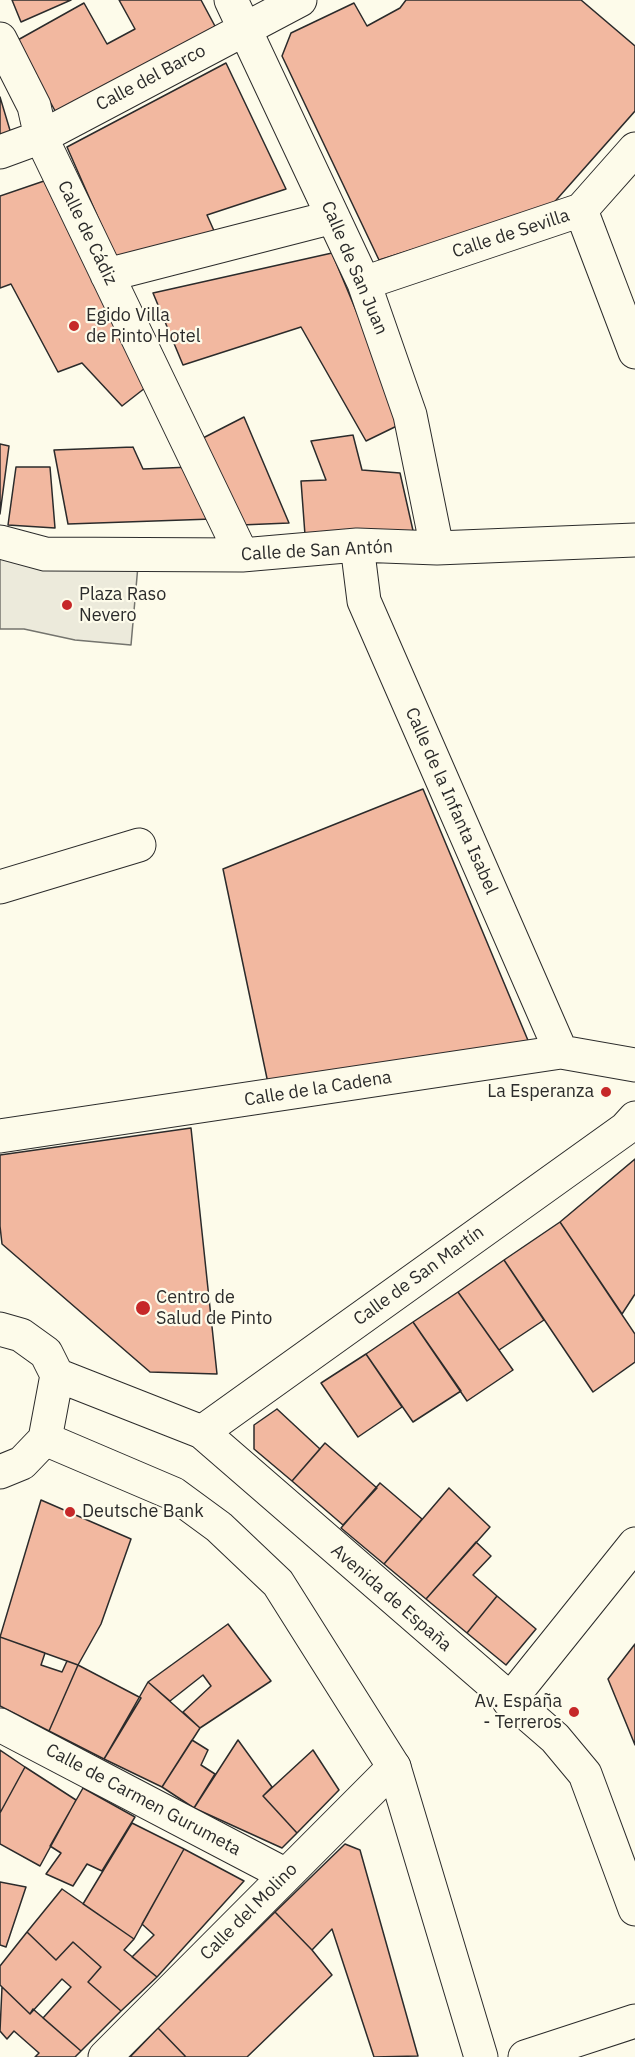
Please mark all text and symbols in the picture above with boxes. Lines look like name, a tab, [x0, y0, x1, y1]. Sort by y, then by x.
street label: Calle del Barco	[93, 40, 209, 116]
street label: Calle de Cádiz	[52, 177, 122, 289]
street label: Calle de San Juan	[316, 198, 392, 338]
street label: Calle de Sevilla	[450, 205, 572, 263]
place label: Egido Villa de Pinto Hotel	[86, 305, 201, 348]
marker: Egido Villa de Pinto Hotel	[67, 319, 81, 333]
street label: Calle de San Antón	[241, 536, 393, 566]
place label: Plaza Raso Nevero	[79, 584, 166, 626]
marker: Plaza Raso Nevero	[60, 598, 74, 612]
street label: Calle de la Infanta Isabel	[400, 704, 502, 898]
street label: Calle de la Cadena	[243, 1067, 393, 1111]
place label: La Esperanza	[487, 1081, 594, 1103]
marker: La Esperanza	[599, 1085, 613, 1099]
street label: Calle de San Martín	[350, 1222, 488, 1330]
place label: Centro de Salud de Pinto	[156, 1287, 272, 1330]
marker: Centro de Salud de Pinto	[134, 1299, 152, 1317]
place label: Deutsche Bank	[82, 1501, 204, 1523]
marker: Deutsche Bank	[63, 1505, 77, 1519]
street label: Avenida de España	[326, 1540, 456, 1656]
place label: Av. España - Terreros	[474, 1691, 562, 1734]
marker: Av. España - Terreros	[567, 1705, 581, 1719]
street label: Calle de Carmen Gurumeta	[42, 1739, 244, 1861]
street label: Calle del Molino	[196, 1859, 302, 1965]

